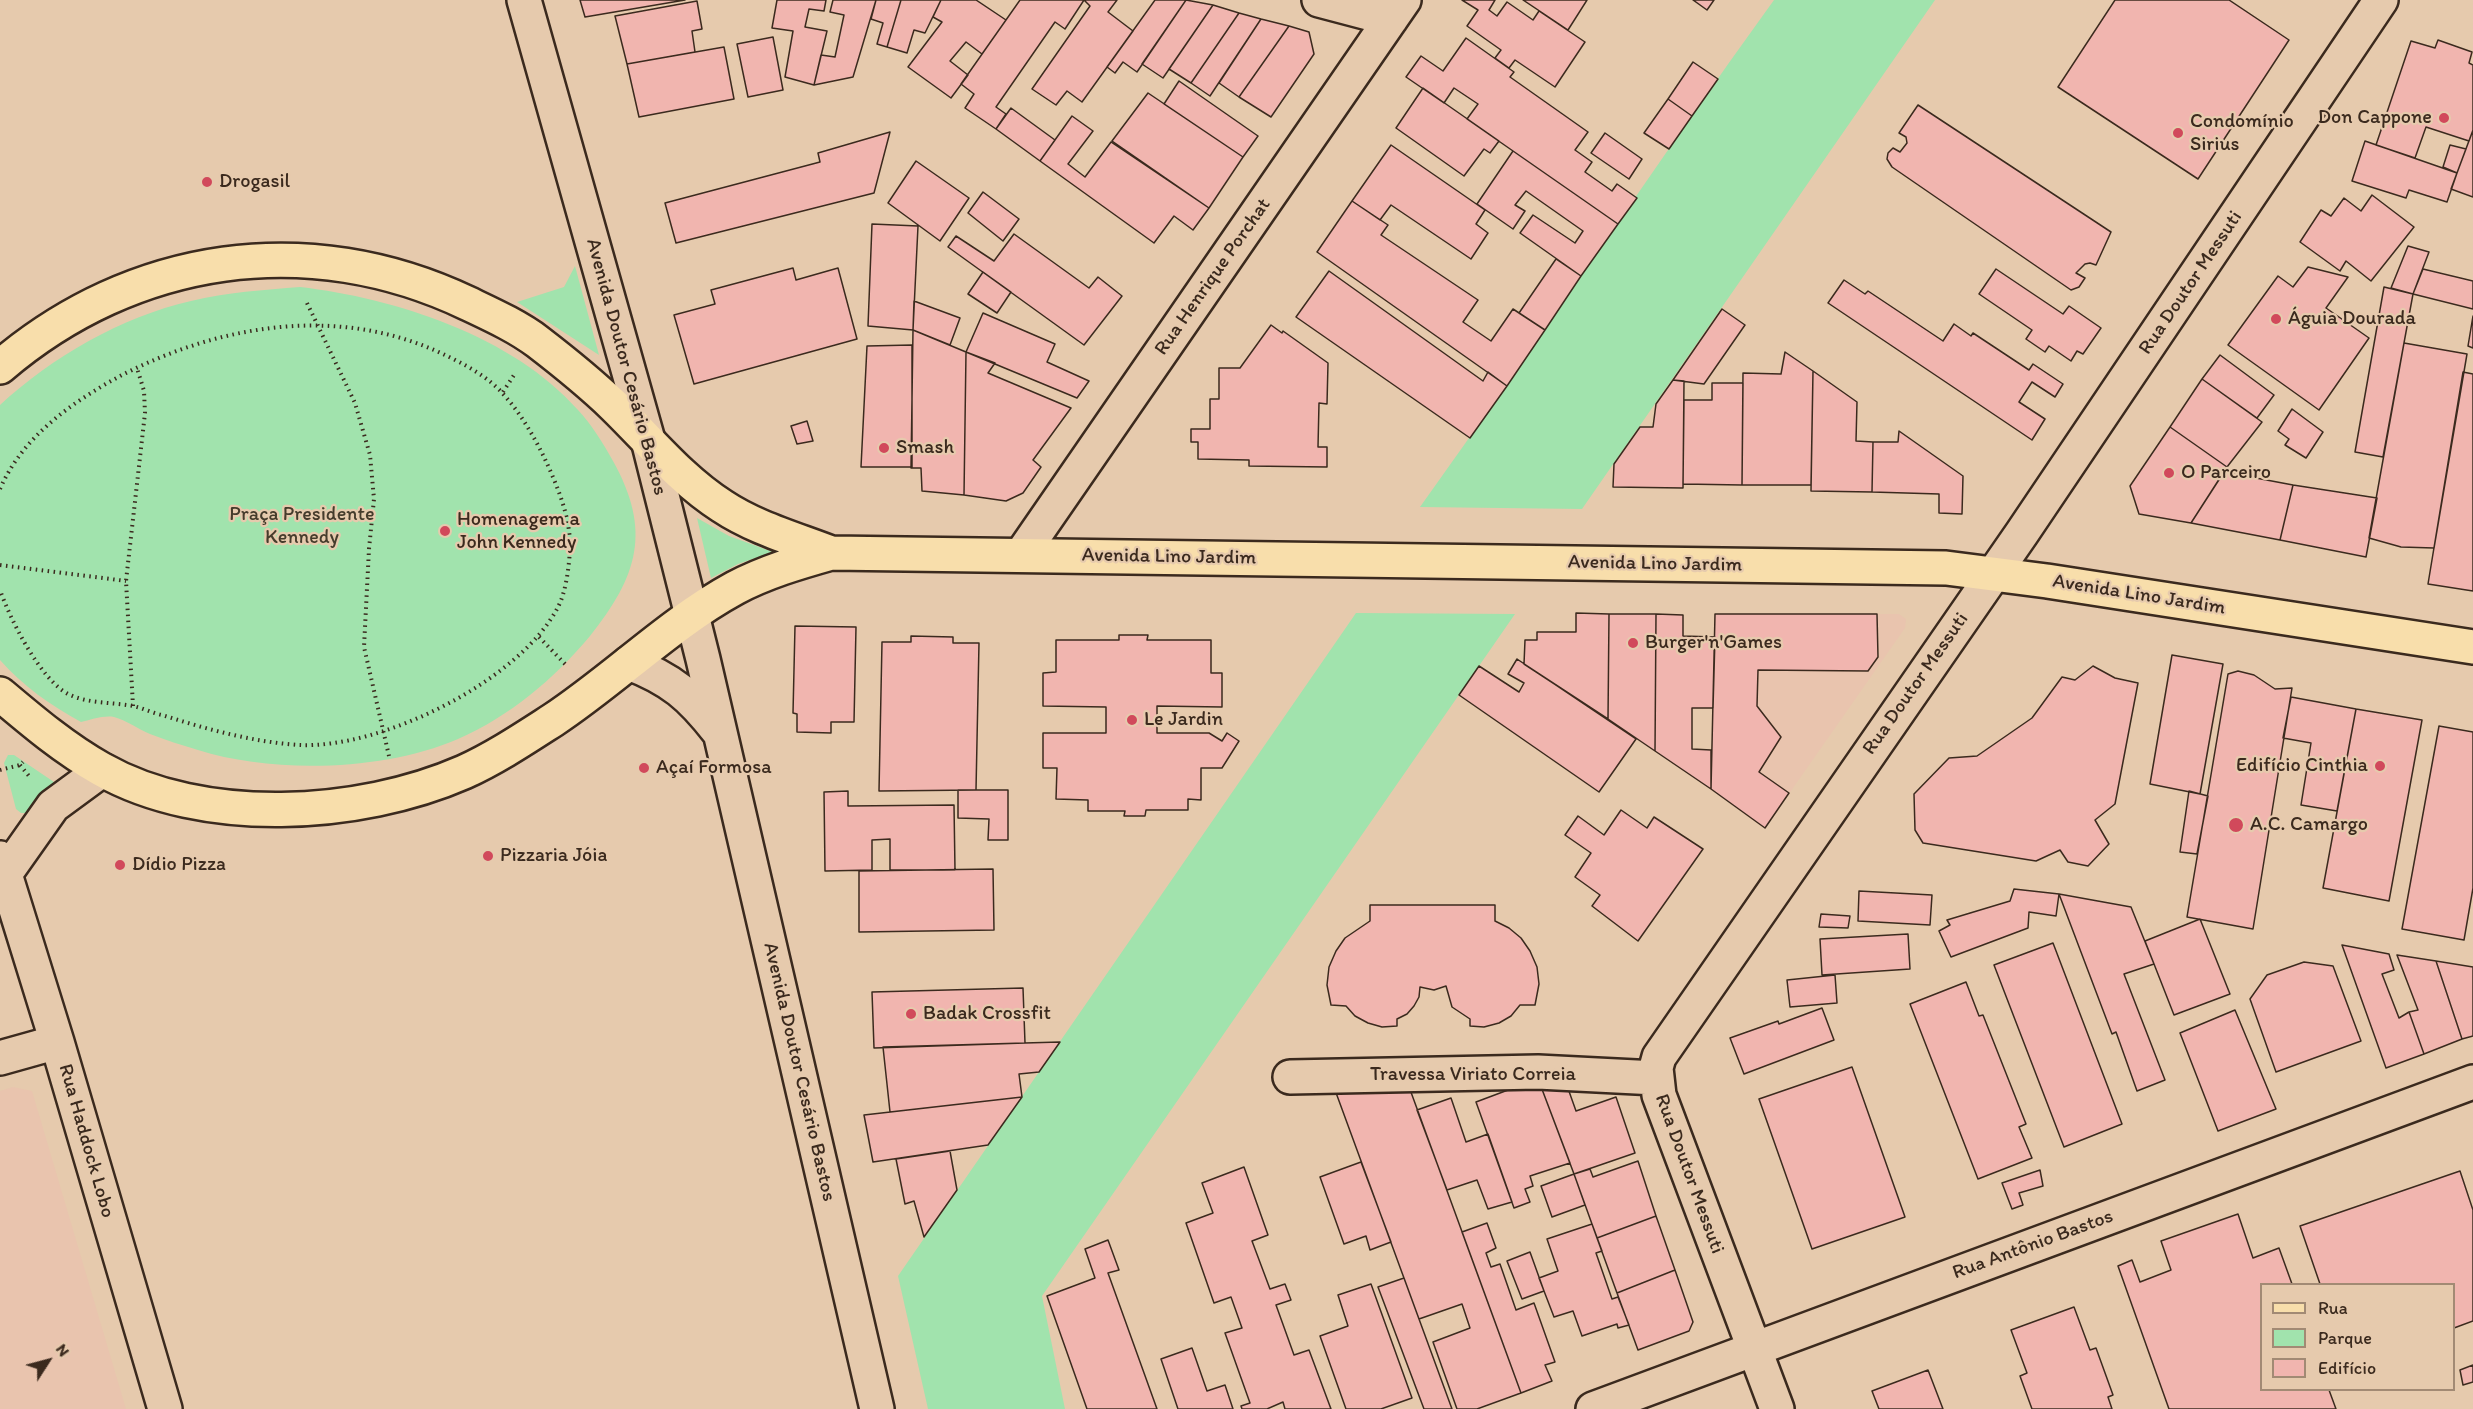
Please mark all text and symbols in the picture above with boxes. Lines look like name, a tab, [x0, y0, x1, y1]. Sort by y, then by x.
place label: Don Cappone	[2318, 106, 2432, 130]
place label: Condomínio Sirius	[2190, 110, 2294, 157]
marker: Don Cappone	[2437, 111, 2451, 125]
marker: Condomínio Sirius	[2171, 126, 2185, 140]
place label: Drogasil	[219, 170, 290, 194]
marker: Drogasil	[200, 175, 214, 189]
street label: Rua Henrique Porchat	[1150, 194, 1276, 360]
street label: Rua Doutor Messuti	[2134, 207, 2248, 359]
street label: Avenida Doutor Cesário Bastos	[580, 236, 672, 498]
place label: Águia Dourada	[2288, 307, 2416, 331]
marker: Águia Dourada	[2269, 312, 2283, 326]
place label: Smash	[896, 436, 954, 460]
marker: Smash	[877, 441, 891, 455]
place label: O Parceiro	[2181, 461, 2271, 485]
marker: O Parceiro	[2162, 466, 2176, 480]
park label: Praça Presidente Kennedy	[229, 503, 375, 550]
place label: Homenagem a John Kennedy	[457, 508, 580, 555]
marker: Homenagem a John Kennedy	[438, 524, 452, 538]
street label: Avenida Lino Jardim	[1082, 543, 1256, 571]
street label: Avenida Lino Jardim	[1568, 550, 1742, 578]
street label: Avenida Lino Jardim	[2051, 570, 2227, 620]
street label: Rua Doutor Messuti	[1858, 608, 1974, 760]
place label: Burger'n'Games	[1645, 631, 1782, 655]
marker: Burger'n'Games	[1626, 636, 1640, 650]
place label: Le Jardin	[1144, 708, 1223, 732]
marker: Le Jardin	[1125, 713, 1139, 727]
place label: Edifício Cinthia	[2236, 754, 2368, 778]
place label: Açaí Formosa	[656, 756, 772, 780]
marker: Edifício Cinthia	[2373, 759, 2387, 773]
marker: Açaí Formosa	[637, 761, 651, 775]
place label: A.C. Camargo	[2250, 813, 2368, 837]
marker: A.C. Camargo	[2227, 816, 2245, 834]
place label: Pizzaria Jóia	[500, 844, 607, 868]
marker: Pizzaria Jóia	[481, 849, 495, 863]
place label: Dídio Pizza	[132, 853, 226, 877]
marker: Dídio Pizza	[113, 858, 127, 872]
street label: Avenida Doutor Cesário Bastos	[758, 940, 840, 1204]
place label: Badak Crossfit	[923, 1002, 1051, 1026]
marker: Badak Crossfit	[904, 1007, 918, 1021]
street label: Rua Haddock Lobo	[53, 1061, 119, 1221]
street label: Travessa Viriato Correia	[1370, 1063, 1576, 1087]
street label: Rua Doutor Messuti	[1649, 1091, 1729, 1257]
street label: Rua Antônio Bastos	[1949, 1205, 2117, 1285]
legend	[2260, 1283, 2455, 1391]
text: Rua	[2318, 1297, 2348, 1319]
text: Parque	[2318, 1327, 2372, 1349]
north arrow	[18, 1331, 78, 1391]
text: N	[52, 1340, 74, 1360]
text: Edifício	[2318, 1357, 2376, 1379]

